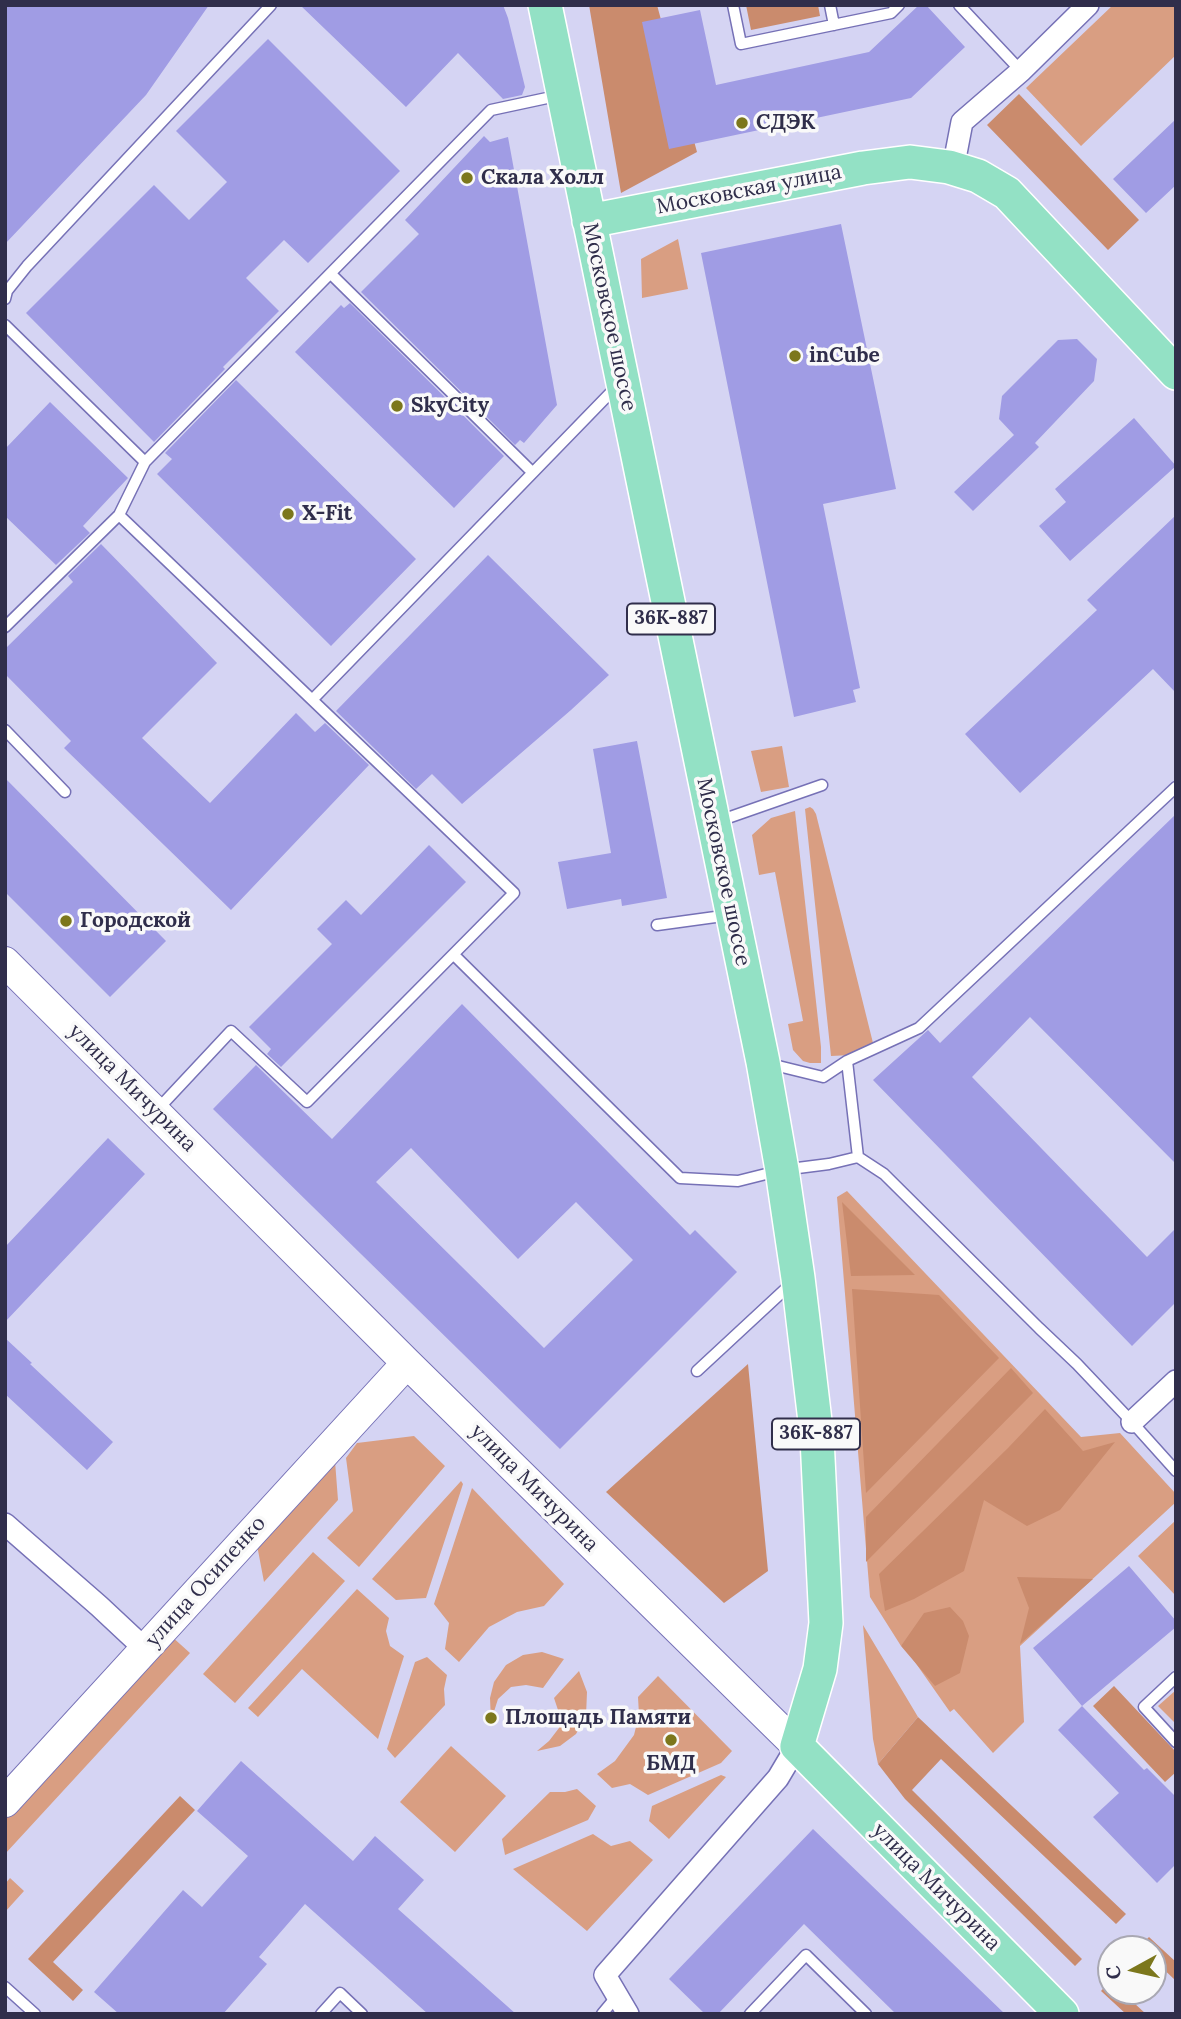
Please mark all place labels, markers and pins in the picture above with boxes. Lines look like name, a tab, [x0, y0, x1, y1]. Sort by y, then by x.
place label: СДЭК	[756, 110, 815, 136]
marker: СДЭК	[734, 115, 750, 131]
place label: Скала Холл	[481, 165, 604, 191]
marker: Скала Холл	[459, 170, 475, 186]
place label: inCube	[809, 343, 880, 369]
marker: inCube	[787, 348, 803, 364]
place label: SkyCity	[411, 393, 489, 419]
marker: SkyCity	[389, 398, 405, 414]
place label: X-Fit	[302, 501, 352, 527]
marker: X-Fit	[280, 506, 296, 522]
place label: Городской	[80, 908, 191, 934]
marker: Городской	[58, 913, 74, 929]
place label: Площадь Памяти	[505, 1705, 691, 1731]
marker: Площадь Памяти	[483, 1710, 499, 1726]
marker: БМД	[663, 1732, 679, 1748]
place label: БМД	[646, 1751, 696, 1777]

